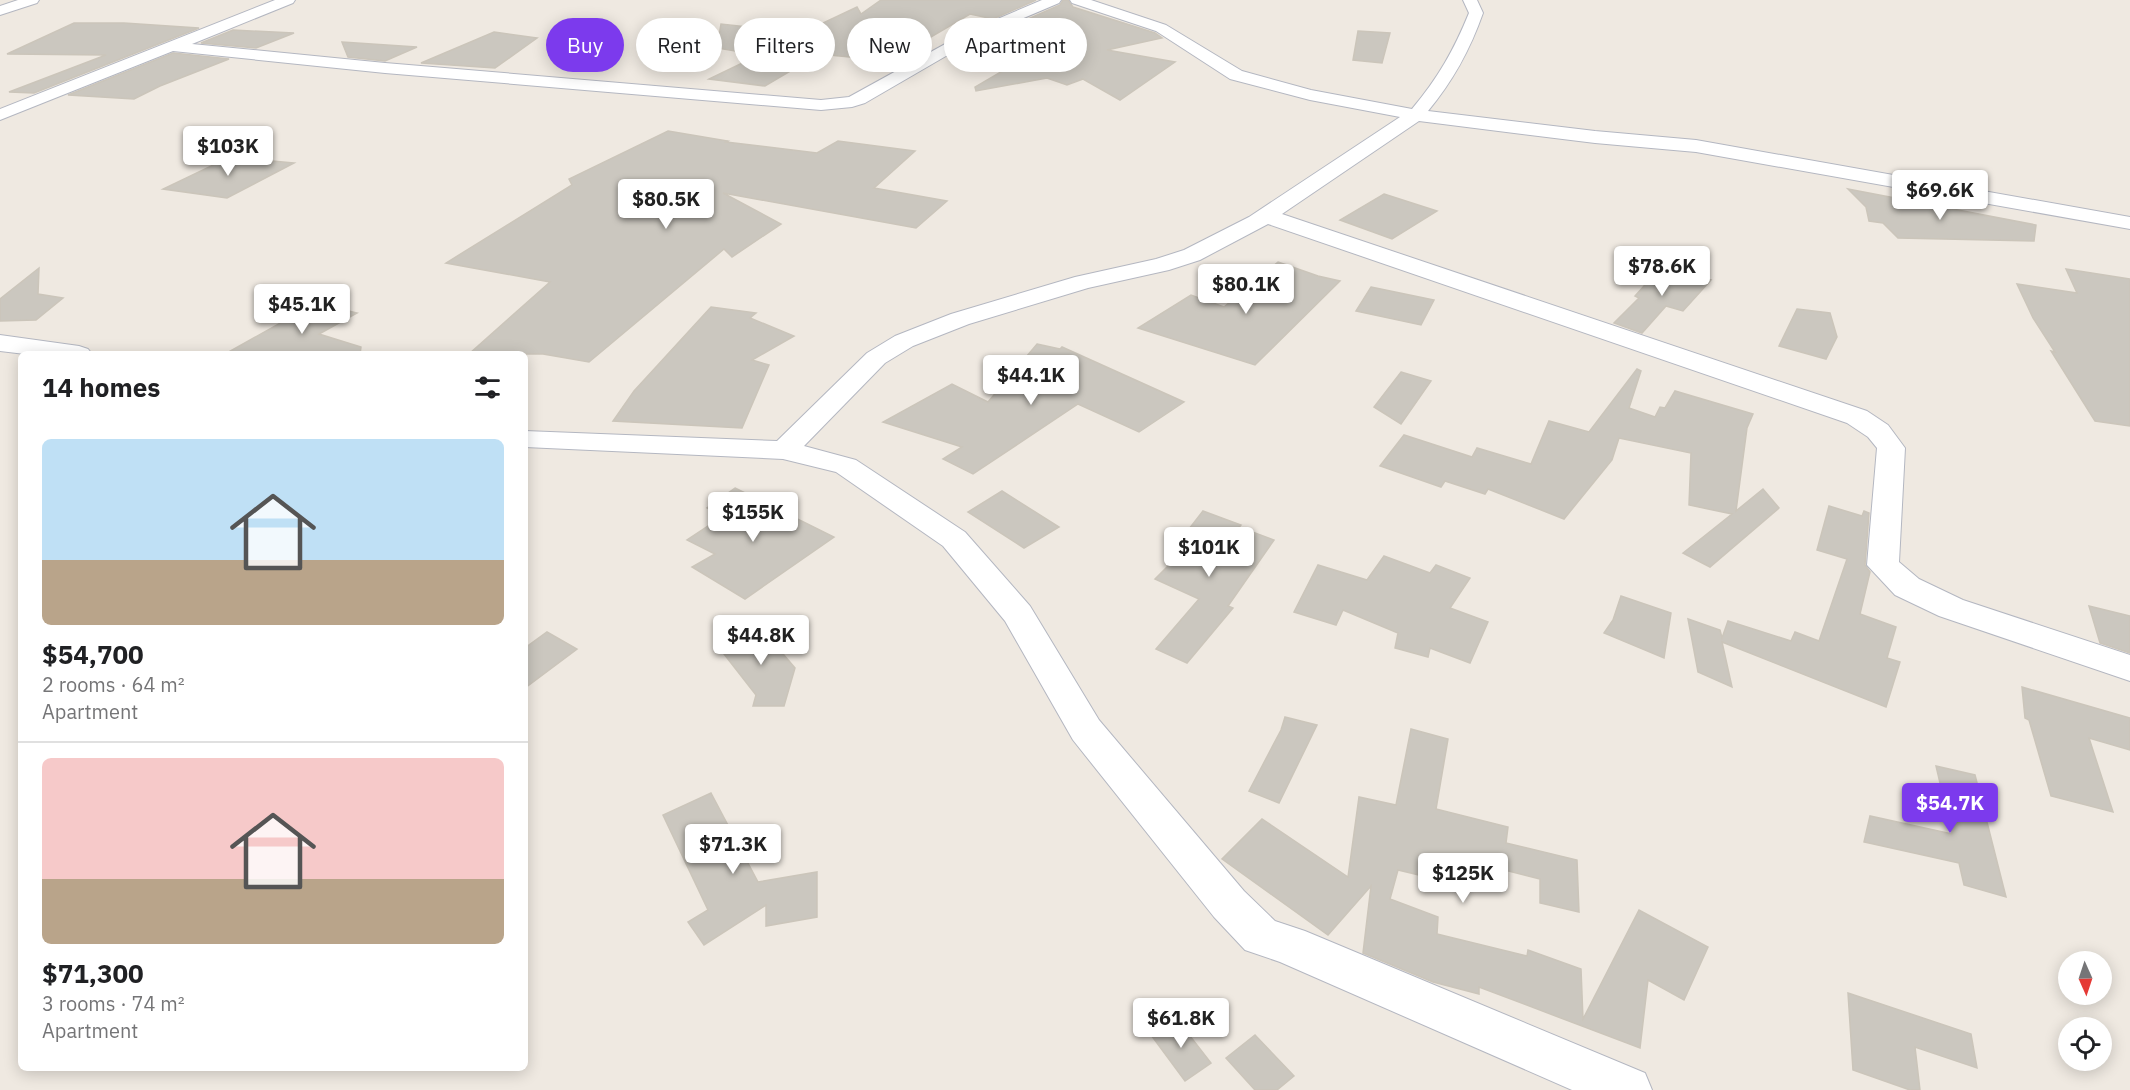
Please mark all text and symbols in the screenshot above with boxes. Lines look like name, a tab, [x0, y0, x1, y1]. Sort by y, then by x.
chip: Buy	[546, 18, 624, 72]
chip: Rent	[636, 18, 722, 72]
chip: Filters	[734, 18, 835, 72]
chip: New	[847, 18, 932, 72]
chip: Apartment	[944, 18, 1087, 72]
pin: $103K	[186, 126, 270, 177]
text: $103K	[197, 132, 259, 159]
pin: $69.6K	[1891, 170, 1989, 221]
text: $69.6K	[1906, 176, 1974, 203]
pin: $80.5K	[617, 179, 715, 230]
text: $80.5K	[632, 185, 700, 212]
pin: $78.6K	[1613, 246, 1711, 297]
text: $78.6K	[1628, 252, 1696, 279]
pin: $80.1K	[1197, 264, 1295, 315]
text: $80.1K	[1212, 270, 1280, 297]
pin: $45.1K	[253, 284, 351, 335]
text: $45.1K	[268, 290, 336, 317]
pin: $44.1K	[982, 355, 1080, 406]
text: $44.1K	[997, 361, 1065, 388]
text: 14 homes	[42, 370, 160, 404]
icon: filters	[471, 371, 504, 404]
icon: home	[219, 478, 327, 586]
pin: $155K	[711, 492, 795, 543]
text: $155K	[722, 498, 784, 525]
pin: $101K	[1167, 527, 1251, 578]
text: $101K	[1178, 533, 1240, 560]
pin: $44.8K	[712, 615, 810, 666]
text: $44.8K	[727, 621, 795, 648]
text: $54,700	[42, 637, 144, 671]
text: 2 rooms · 64 m²	[42, 671, 185, 698]
text: Apartment	[42, 698, 138, 725]
pin: $54.7K	[1901, 783, 1999, 834]
text: $54.7K	[1916, 789, 1984, 816]
icon: home	[219, 797, 327, 905]
pin: $71.3K	[684, 824, 782, 875]
text: $71.3K	[699, 830, 767, 857]
pin: $125K	[1421, 853, 1505, 904]
text: $125K	[1432, 859, 1494, 886]
north arrow	[2058, 951, 2112, 1005]
map controls	[2058, 951, 2112, 1071]
text: $71,300	[42, 956, 144, 990]
text: 3 rooms · 74 m²	[42, 990, 185, 1017]
pin: $61.8K	[1132, 998, 1230, 1049]
text: $61.8K	[1147, 1004, 1215, 1031]
text: Apartment	[42, 1017, 138, 1044]
button: locate	[2058, 1017, 2112, 1071]

